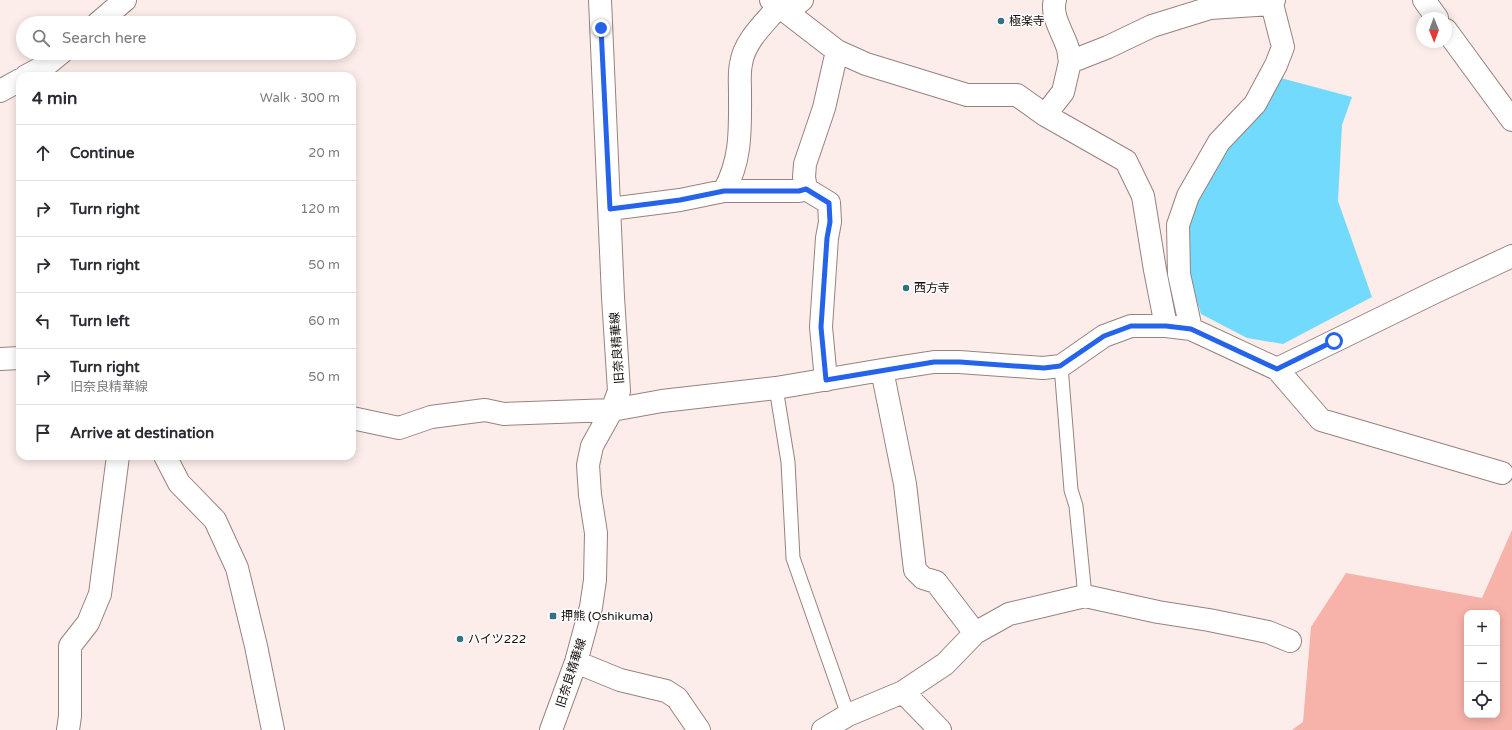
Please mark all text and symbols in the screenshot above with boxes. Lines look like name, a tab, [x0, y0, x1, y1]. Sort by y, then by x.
north arrow	[1416, 12, 1452, 48]
place label: 極楽寺	[1009, 14, 1045, 28]
search box	[16, 16, 356, 60]
marker: 極楽寺	[996, 16, 1006, 26]
route end	[592, 19, 610, 37]
icon: search	[30, 27, 52, 49]
text: Search here	[62, 29, 146, 47]
text: 4 min	[32, 88, 77, 109]
text: Walk · 300 m	[260, 90, 340, 106]
icon: ahead	[32, 142, 54, 164]
text: Continue	[70, 144, 134, 162]
text: 20 m	[308, 145, 340, 161]
icon: right	[32, 198, 54, 220]
text: Turn right	[70, 200, 140, 218]
text: 120 m	[300, 201, 340, 217]
icon: right	[32, 254, 54, 276]
text: Turn right	[70, 256, 140, 274]
text: 50 m	[308, 257, 340, 273]
place label: 西方寺	[914, 281, 950, 295]
marker: 西方寺	[901, 283, 911, 293]
icon: left	[32, 310, 54, 332]
text: Turn left	[70, 312, 130, 330]
street label: 旧奈良精華線	[608, 312, 626, 384]
text: 60 m	[308, 313, 340, 329]
route start	[1325, 332, 1343, 350]
text: Turn right	[70, 358, 140, 376]
icon: right	[32, 366, 54, 388]
text: 50 m	[308, 369, 340, 385]
text: 旧奈良精華線	[70, 379, 148, 395]
icon: arrive	[32, 422, 54, 444]
text: Arrive at destination	[70, 424, 214, 442]
place label: 押熊 (Oshikuma)	[561, 609, 653, 623]
map controls	[1464, 610, 1500, 718]
button: +	[1464, 610, 1500, 646]
marker: 押熊 (Oshikuma)	[548, 611, 558, 621]
place label: ハイツ222	[468, 632, 526, 646]
marker: ハイツ222	[455, 634, 465, 644]
street label: 旧奈良精華線	[553, 637, 589, 709]
button: −	[1464, 646, 1500, 682]
button: locate	[1464, 682, 1500, 718]

